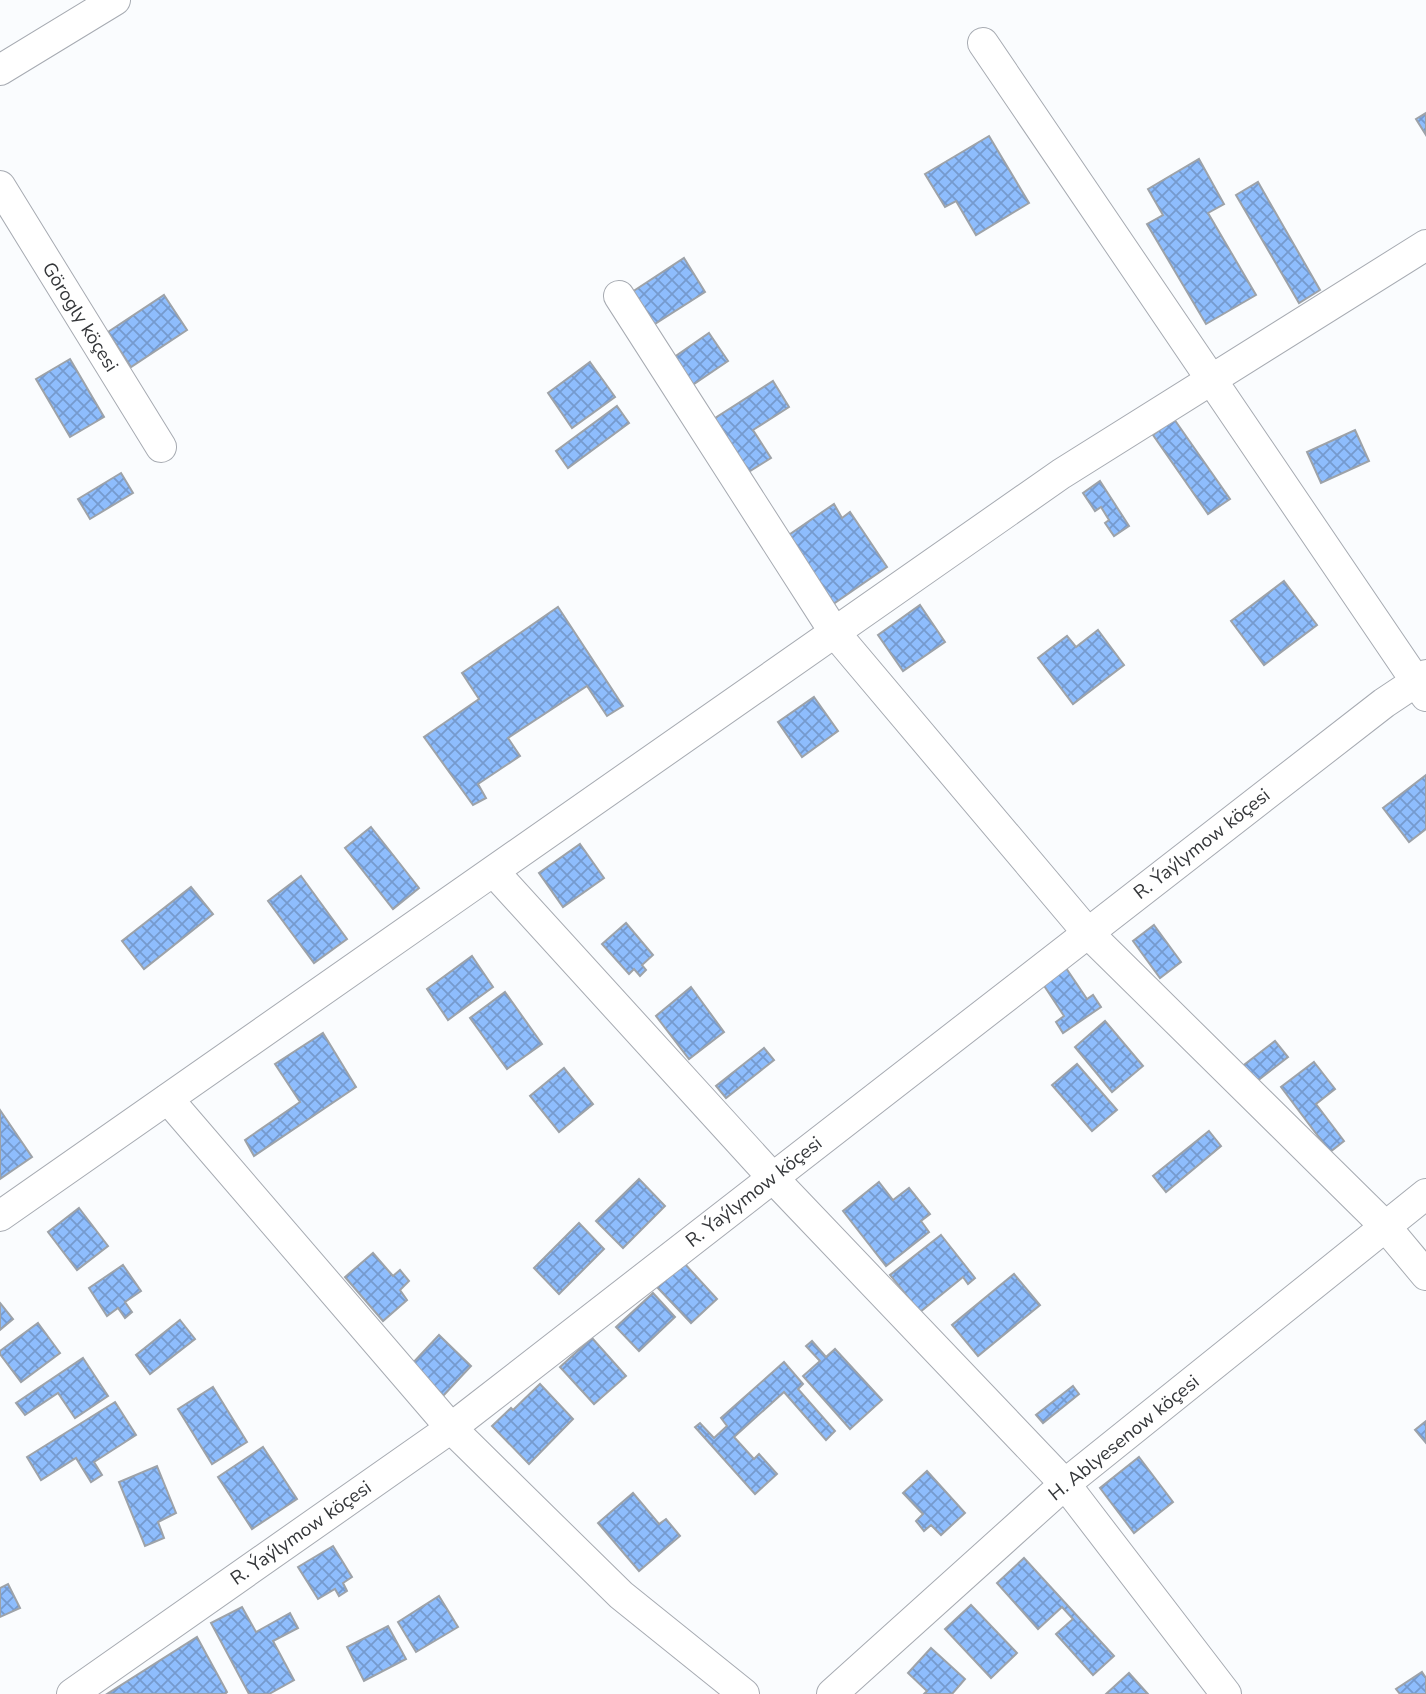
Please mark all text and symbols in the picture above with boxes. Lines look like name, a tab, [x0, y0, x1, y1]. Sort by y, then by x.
street label: Görogly köçesi	[36, 257, 124, 377]
street label: R. Ýaýlymow köçesi	[1128, 783, 1276, 905]
street label: R. Ýaýlymow köçesi	[680, 1131, 828, 1253]
street label: H. Ablyesenow köçesi	[1043, 1369, 1205, 1507]
street label: R. Ýaýlymow köçesi	[225, 1475, 377, 1591]

